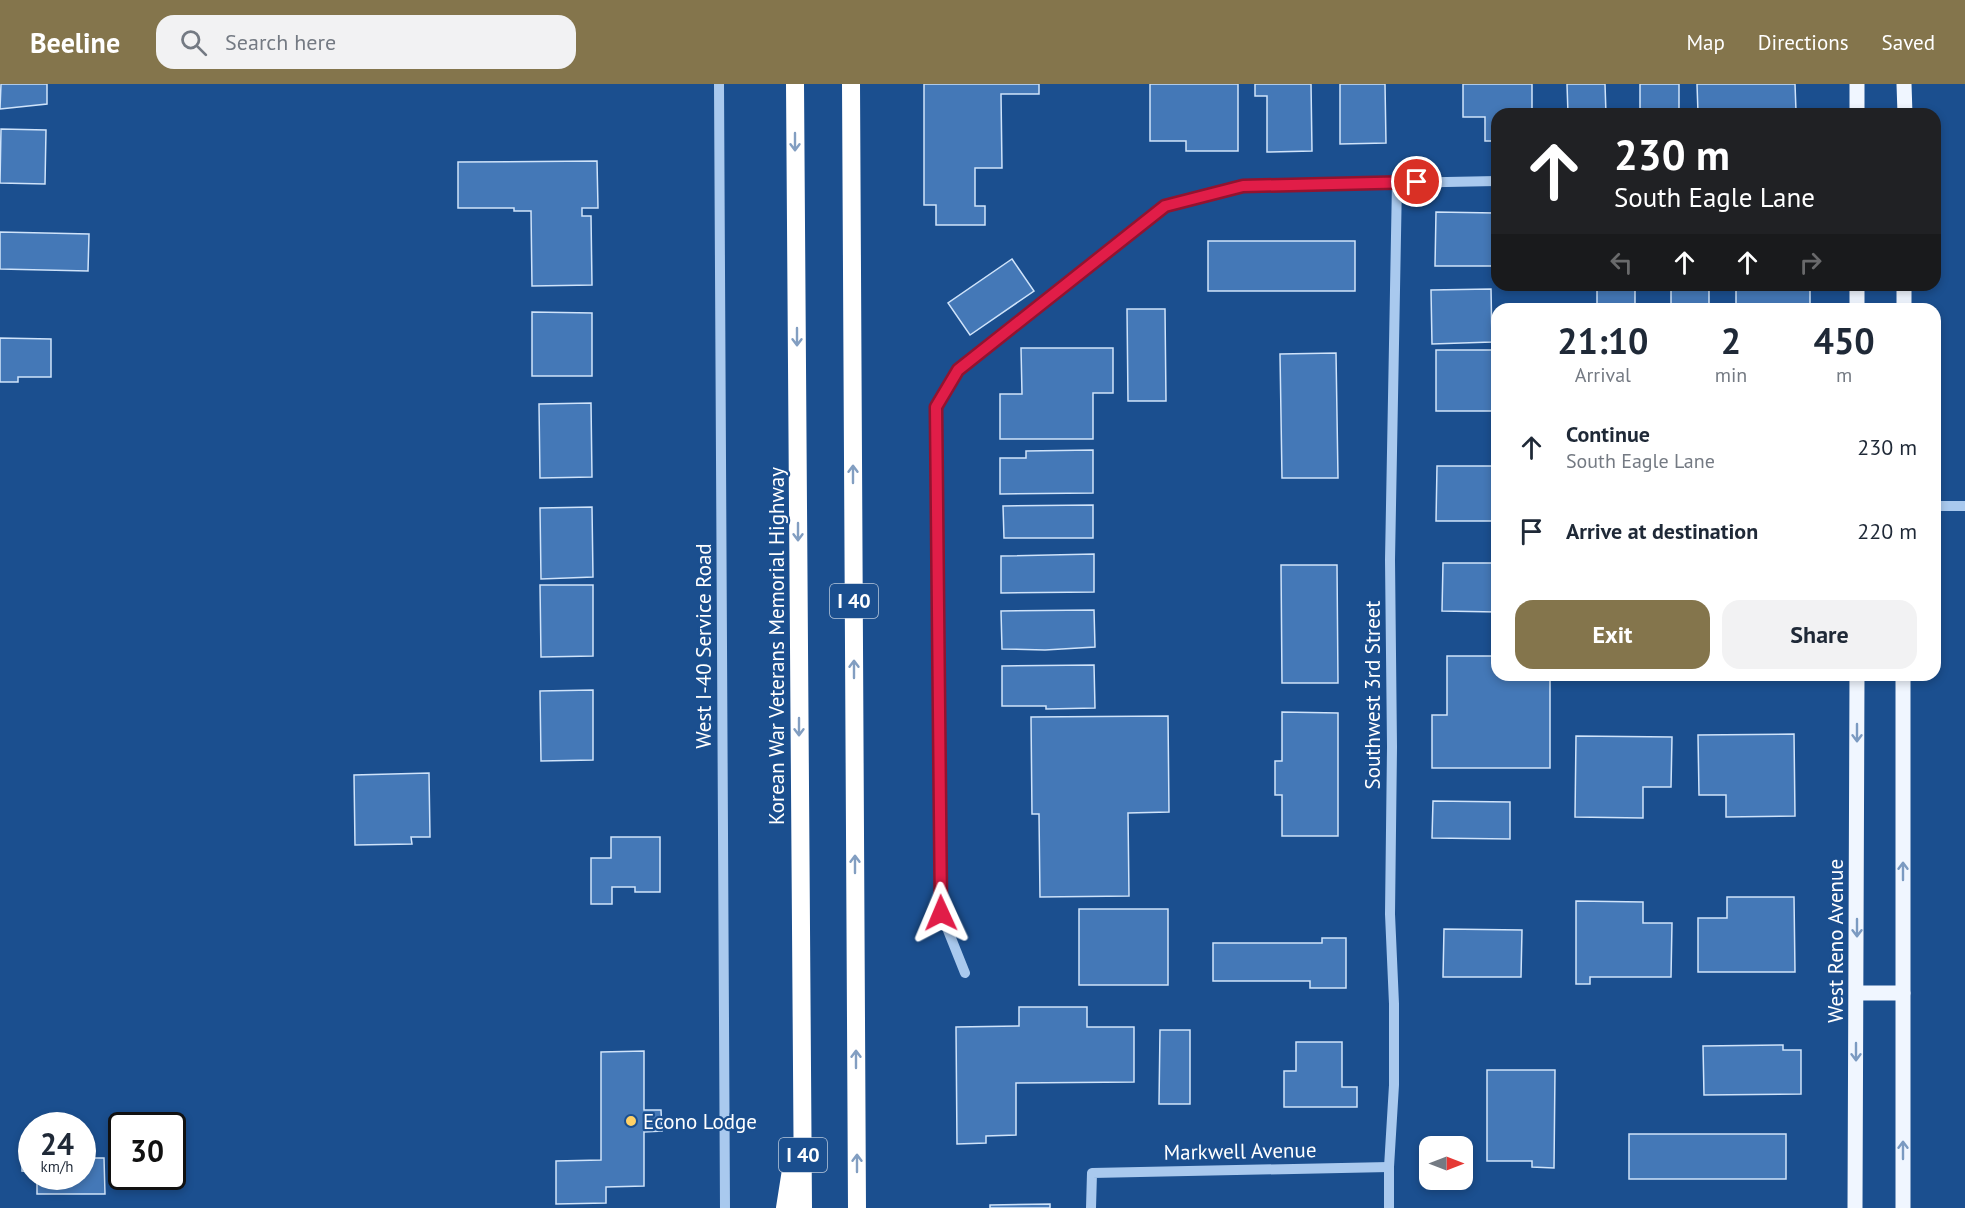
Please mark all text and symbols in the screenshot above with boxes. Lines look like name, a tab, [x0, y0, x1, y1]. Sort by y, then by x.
search box	[156, 15, 576, 69]
text: Beeline	[30, 24, 120, 61]
icon: search	[177, 26, 210, 59]
text: Search here	[225, 28, 336, 56]
text: Map	[1686, 29, 1725, 56]
text: Directions	[1758, 29, 1849, 56]
text: Saved	[1882, 29, 1935, 56]
text: 230 m	[1614, 127, 1730, 182]
one-way arrow	[790, 132, 801, 152]
icon: ahead	[1515, 132, 1593, 210]
pin	[1391, 156, 1442, 207]
icon: arrive	[1400, 165, 1433, 198]
text: South Eagle Lane	[1614, 180, 1815, 214]
icon: left	[1605, 246, 1638, 279]
icon: ahead	[1668, 246, 1701, 279]
icon: ahead	[1731, 246, 1764, 279]
icon: right	[1794, 246, 1827, 279]
text: 21:10	[1557, 317, 1649, 364]
text: 2	[1721, 317, 1741, 364]
text: 450	[1814, 317, 1875, 364]
one-way arrow	[791, 327, 803, 347]
text: Arrival	[1575, 362, 1631, 388]
text: min	[1715, 362, 1747, 388]
text: m	[1836, 362, 1852, 388]
text: Continue	[1566, 420, 1650, 448]
icon: ahead	[1515, 431, 1548, 464]
text: 230 m	[1857, 433, 1917, 461]
text: South Eagle Lane	[1566, 448, 1715, 474]
one-way arrow	[847, 465, 859, 485]
street label: Korean War Veterans Memorial Highway	[763, 467, 790, 825]
icon: arrive	[1515, 515, 1548, 548]
text: Arrive at destination	[1566, 517, 1758, 545]
text: 220 m	[1857, 517, 1917, 545]
one-way arrow	[792, 522, 804, 542]
street label: West I-40 Service Road	[690, 543, 717, 749]
road number: I 40	[830, 584, 878, 618]
button: Exit	[1515, 600, 1710, 669]
button: Share	[1722, 600, 1917, 669]
street label: Southwest 3rd Street	[1359, 601, 1386, 789]
one-way arrow	[848, 660, 860, 680]
one-way arrow	[793, 717, 805, 737]
one-way arrow	[1851, 723, 1863, 743]
one-way arrow	[849, 855, 861, 875]
street label: West Reno Avenue	[1822, 859, 1849, 1023]
one-way arrow	[1897, 862, 1909, 882]
position arrow	[909, 881, 973, 945]
one-way arrow	[1851, 918, 1863, 938]
one-way arrow	[1850, 1041, 1862, 1061]
one-way arrow	[850, 1050, 862, 1070]
place label: Econo Lodge	[643, 1108, 757, 1135]
speed limit sign: 30	[108, 1112, 186, 1190]
marker: Econo Lodge	[624, 1114, 638, 1128]
text: 24	[40, 1124, 74, 1163]
street label: Markwell Avenue	[1163, 1136, 1317, 1166]
north arrow	[1419, 1136, 1473, 1190]
map controls	[1419, 1136, 1473, 1190]
road number: I 40	[779, 1138, 827, 1172]
one-way arrow	[1897, 1140, 1909, 1160]
one-way arrow	[851, 1153, 863, 1173]
text: km/h	[41, 1157, 73, 1176]

